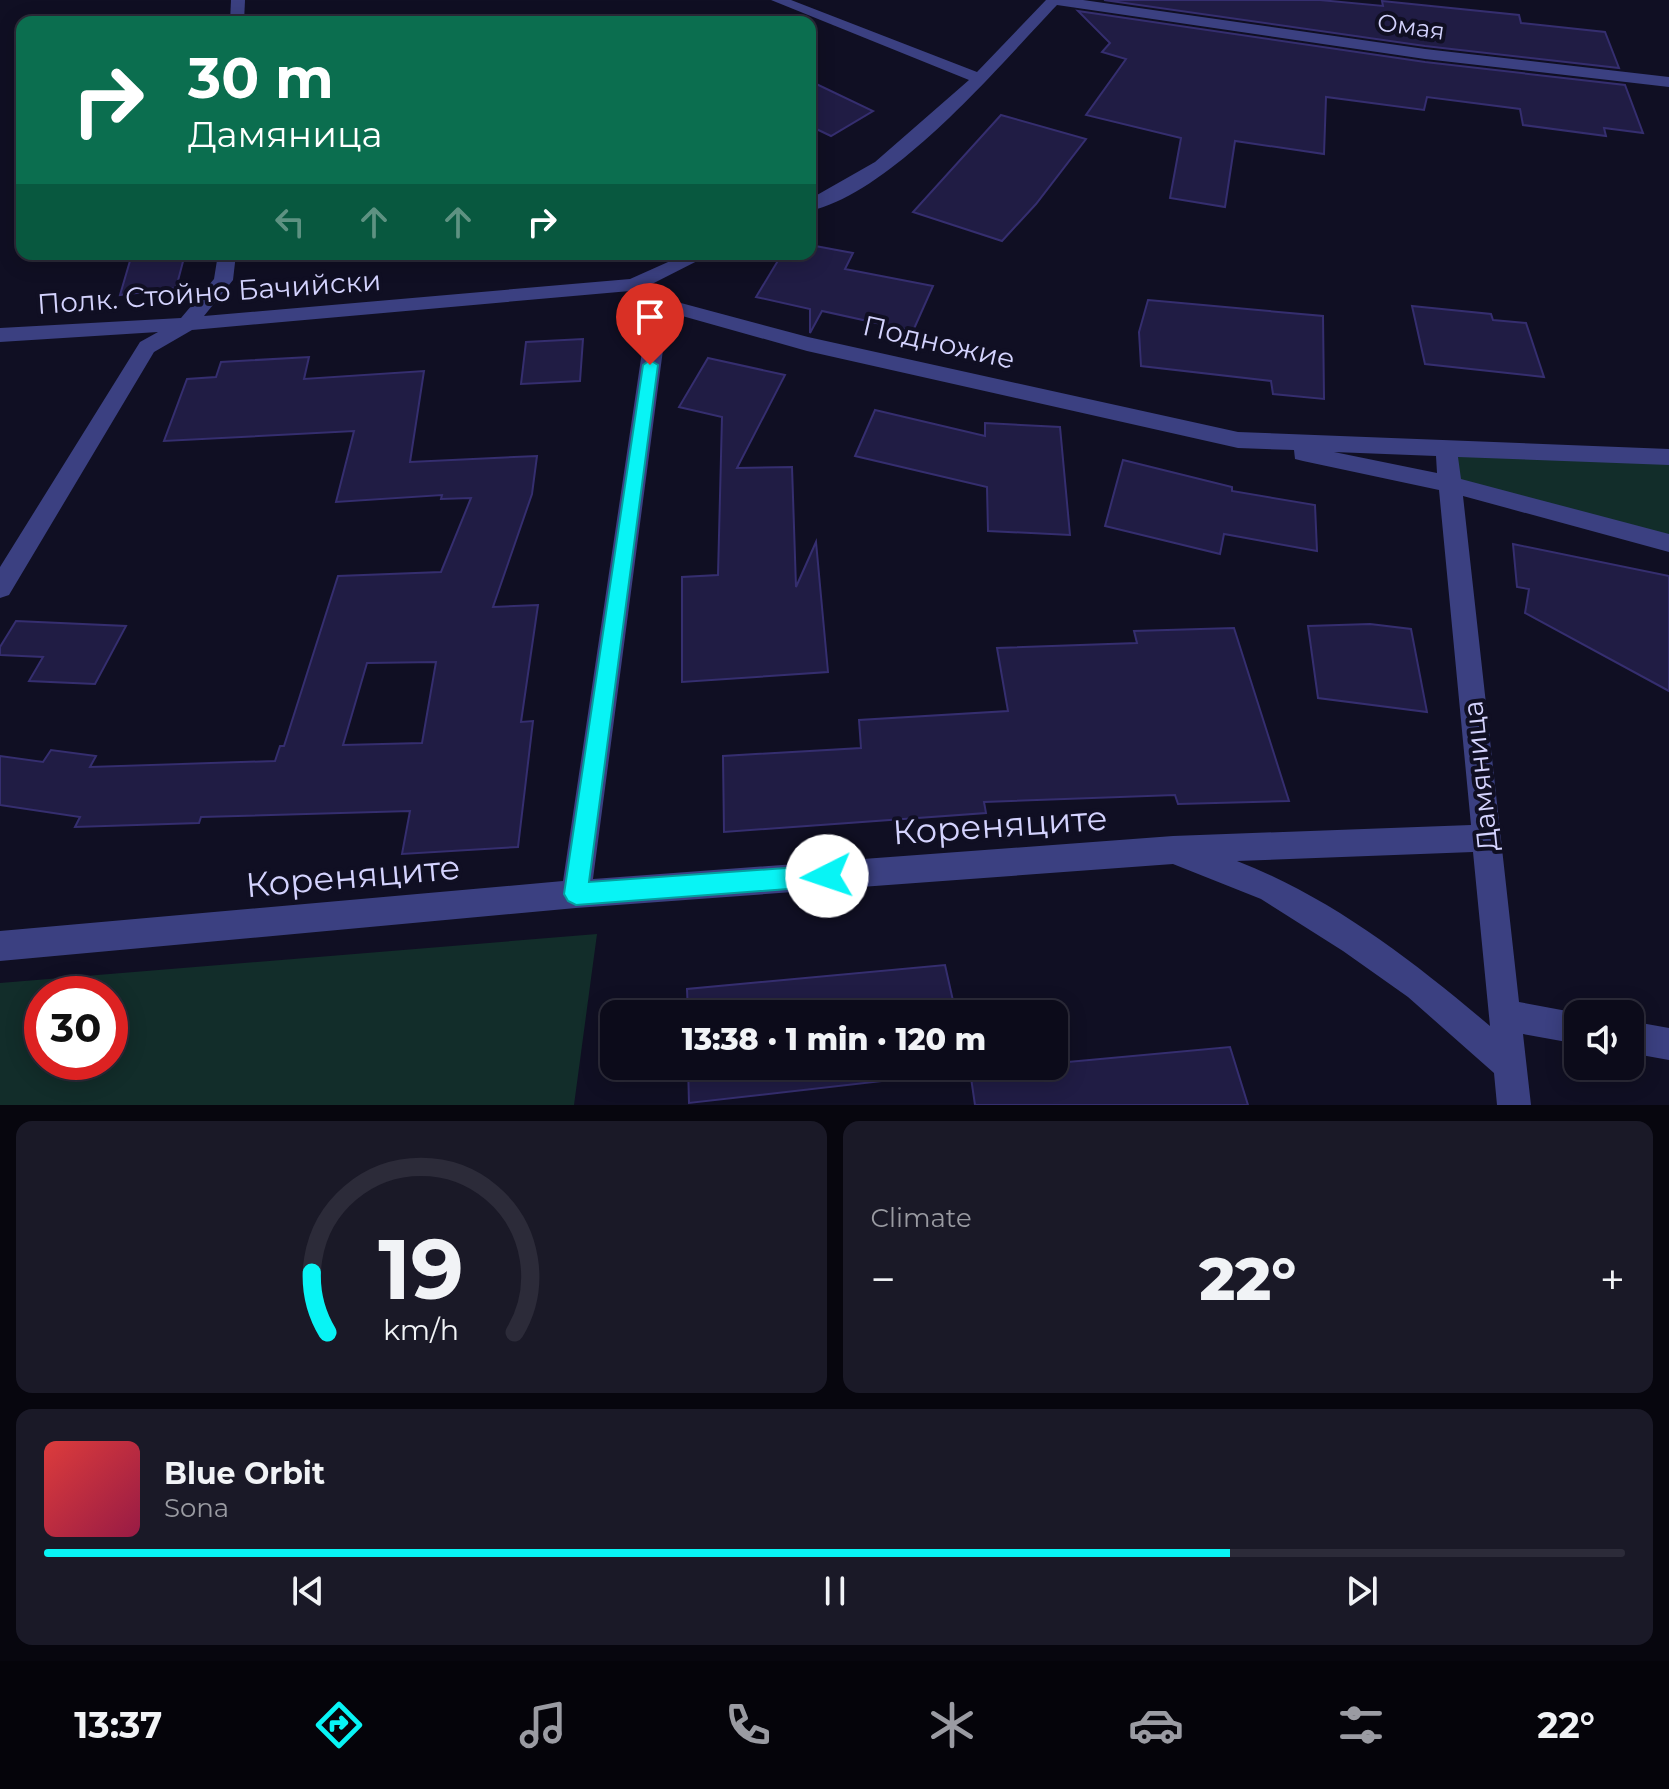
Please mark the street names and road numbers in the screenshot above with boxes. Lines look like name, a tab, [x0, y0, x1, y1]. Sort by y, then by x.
street label: Омая	[1375, 7, 1447, 46]
street label: Полк. Стойно Бачийски	[36, 263, 382, 321]
street label: Подножие	[860, 308, 1018, 376]
street label: Дамяница	[1455, 699, 1505, 853]
street label: Кореняците	[891, 797, 1109, 853]
street label: Кореняците	[244, 846, 462, 906]

